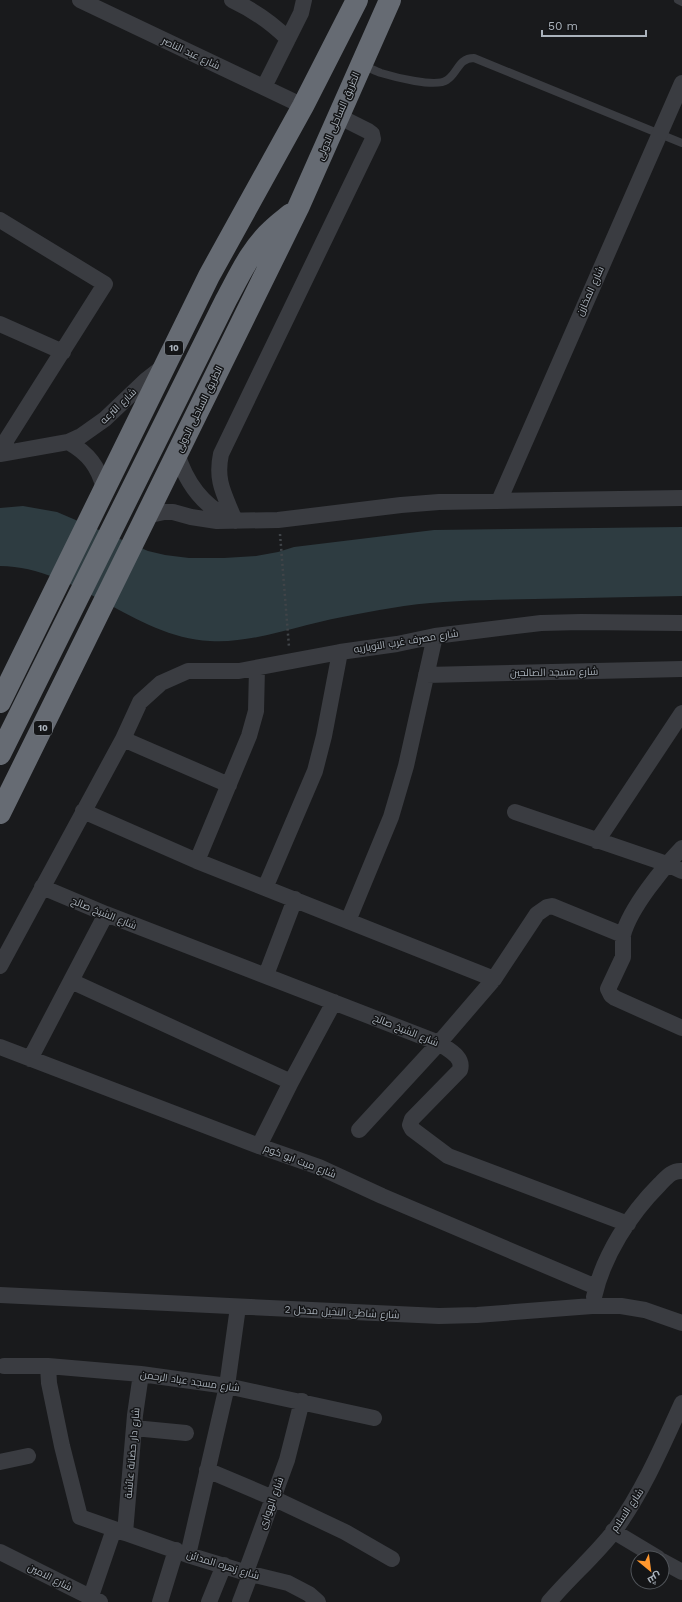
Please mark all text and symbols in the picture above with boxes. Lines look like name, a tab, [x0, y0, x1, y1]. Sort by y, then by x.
scale bar	[542, 12, 646, 38]
text: 50 m	[548, 19, 578, 33]
street label: شارع عبد الناصر	[159, 34, 222, 72]
street label: الطريق الساحلى الدولى	[314, 70, 362, 162]
street label: شارع المخازن	[574, 264, 607, 318]
road number: 10	[165, 341, 183, 355]
street label: الطريق الساحلى الدولى	[173, 364, 226, 454]
street label: شارع الترعه	[98, 386, 139, 427]
street label: شارع مصرف غرب النوباريه	[353, 627, 459, 656]
street label: شارع مسجد الصالحين	[510, 666, 598, 679]
road number: 10	[34, 721, 52, 735]
street label: شارع الشيخ صالح	[69, 895, 138, 932]
street label: شارع الشيخ صالح	[371, 1012, 440, 1049]
street label: شارع ميت ابو كوم	[262, 1142, 338, 1182]
street label: شارع شاطئ النخيل مدخل 2	[284, 1303, 400, 1322]
street label: شارع مسجد عباد الرحمن	[139, 1369, 240, 1394]
street label: شارع دار حضانة عائشة	[123, 1407, 142, 1499]
street label: شارع الهوارى	[256, 1475, 286, 1531]
street label: شارع السلام	[609, 1486, 647, 1535]
street label: شارع زهره المدائن	[185, 1549, 261, 1582]
north arrow	[630, 1550, 670, 1590]
street label: شارع الامين	[26, 1561, 74, 1594]
text: ش	[645, 1569, 664, 1587]

